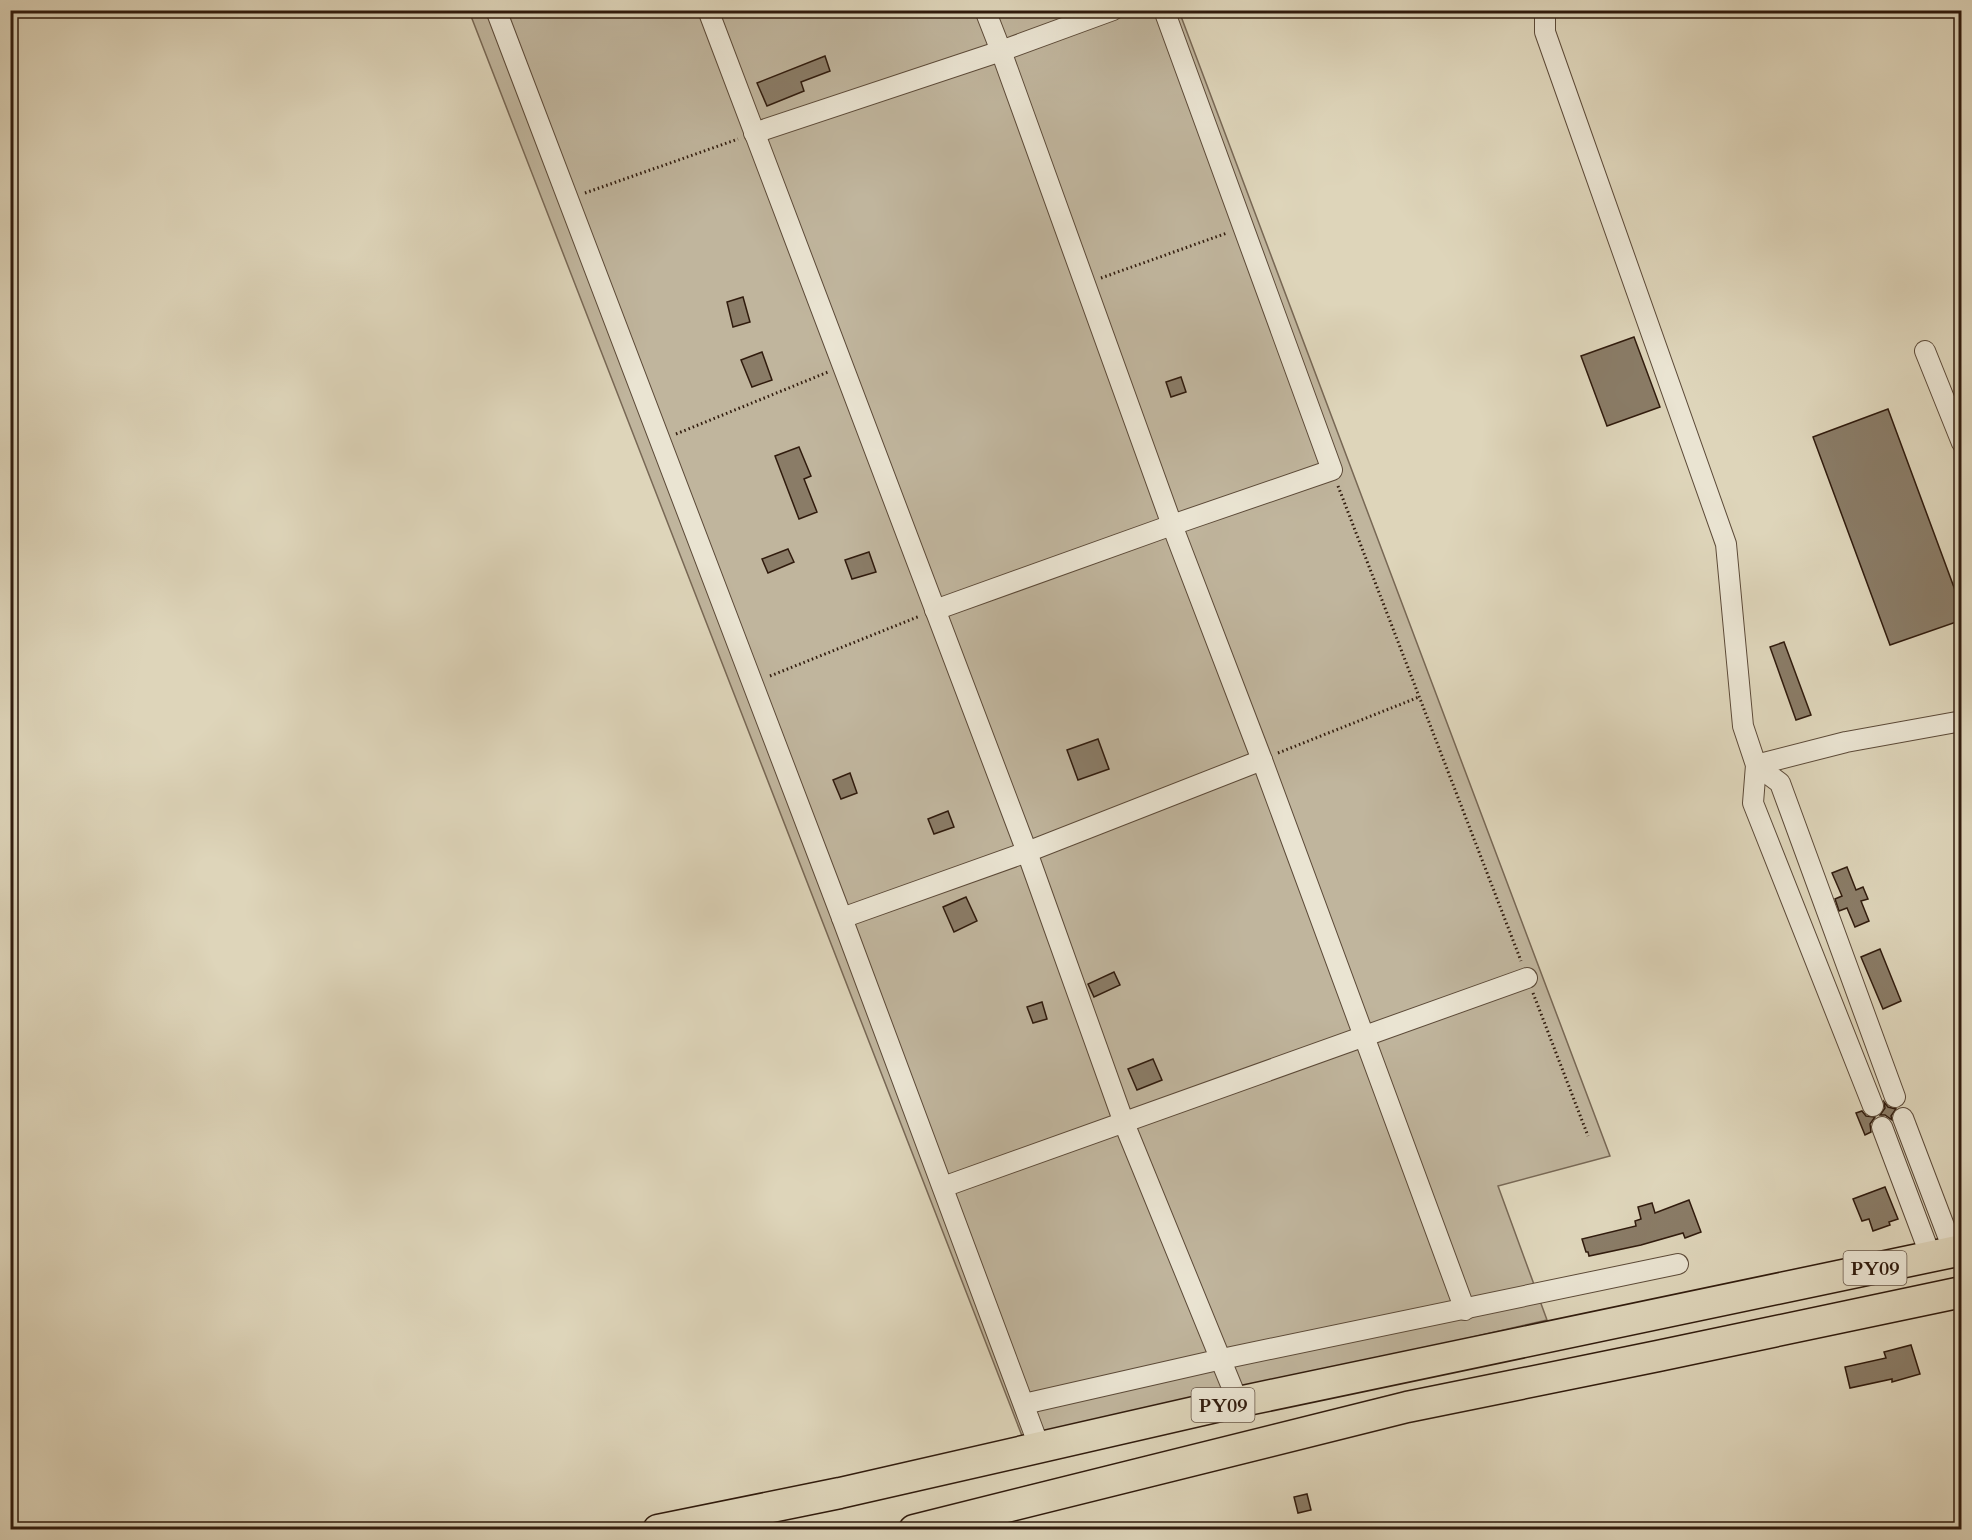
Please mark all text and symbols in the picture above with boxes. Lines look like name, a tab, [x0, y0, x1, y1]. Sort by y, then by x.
road number: PY09	[1844, 1251, 1906, 1285]
road number: PY09	[1192, 1388, 1254, 1422]

